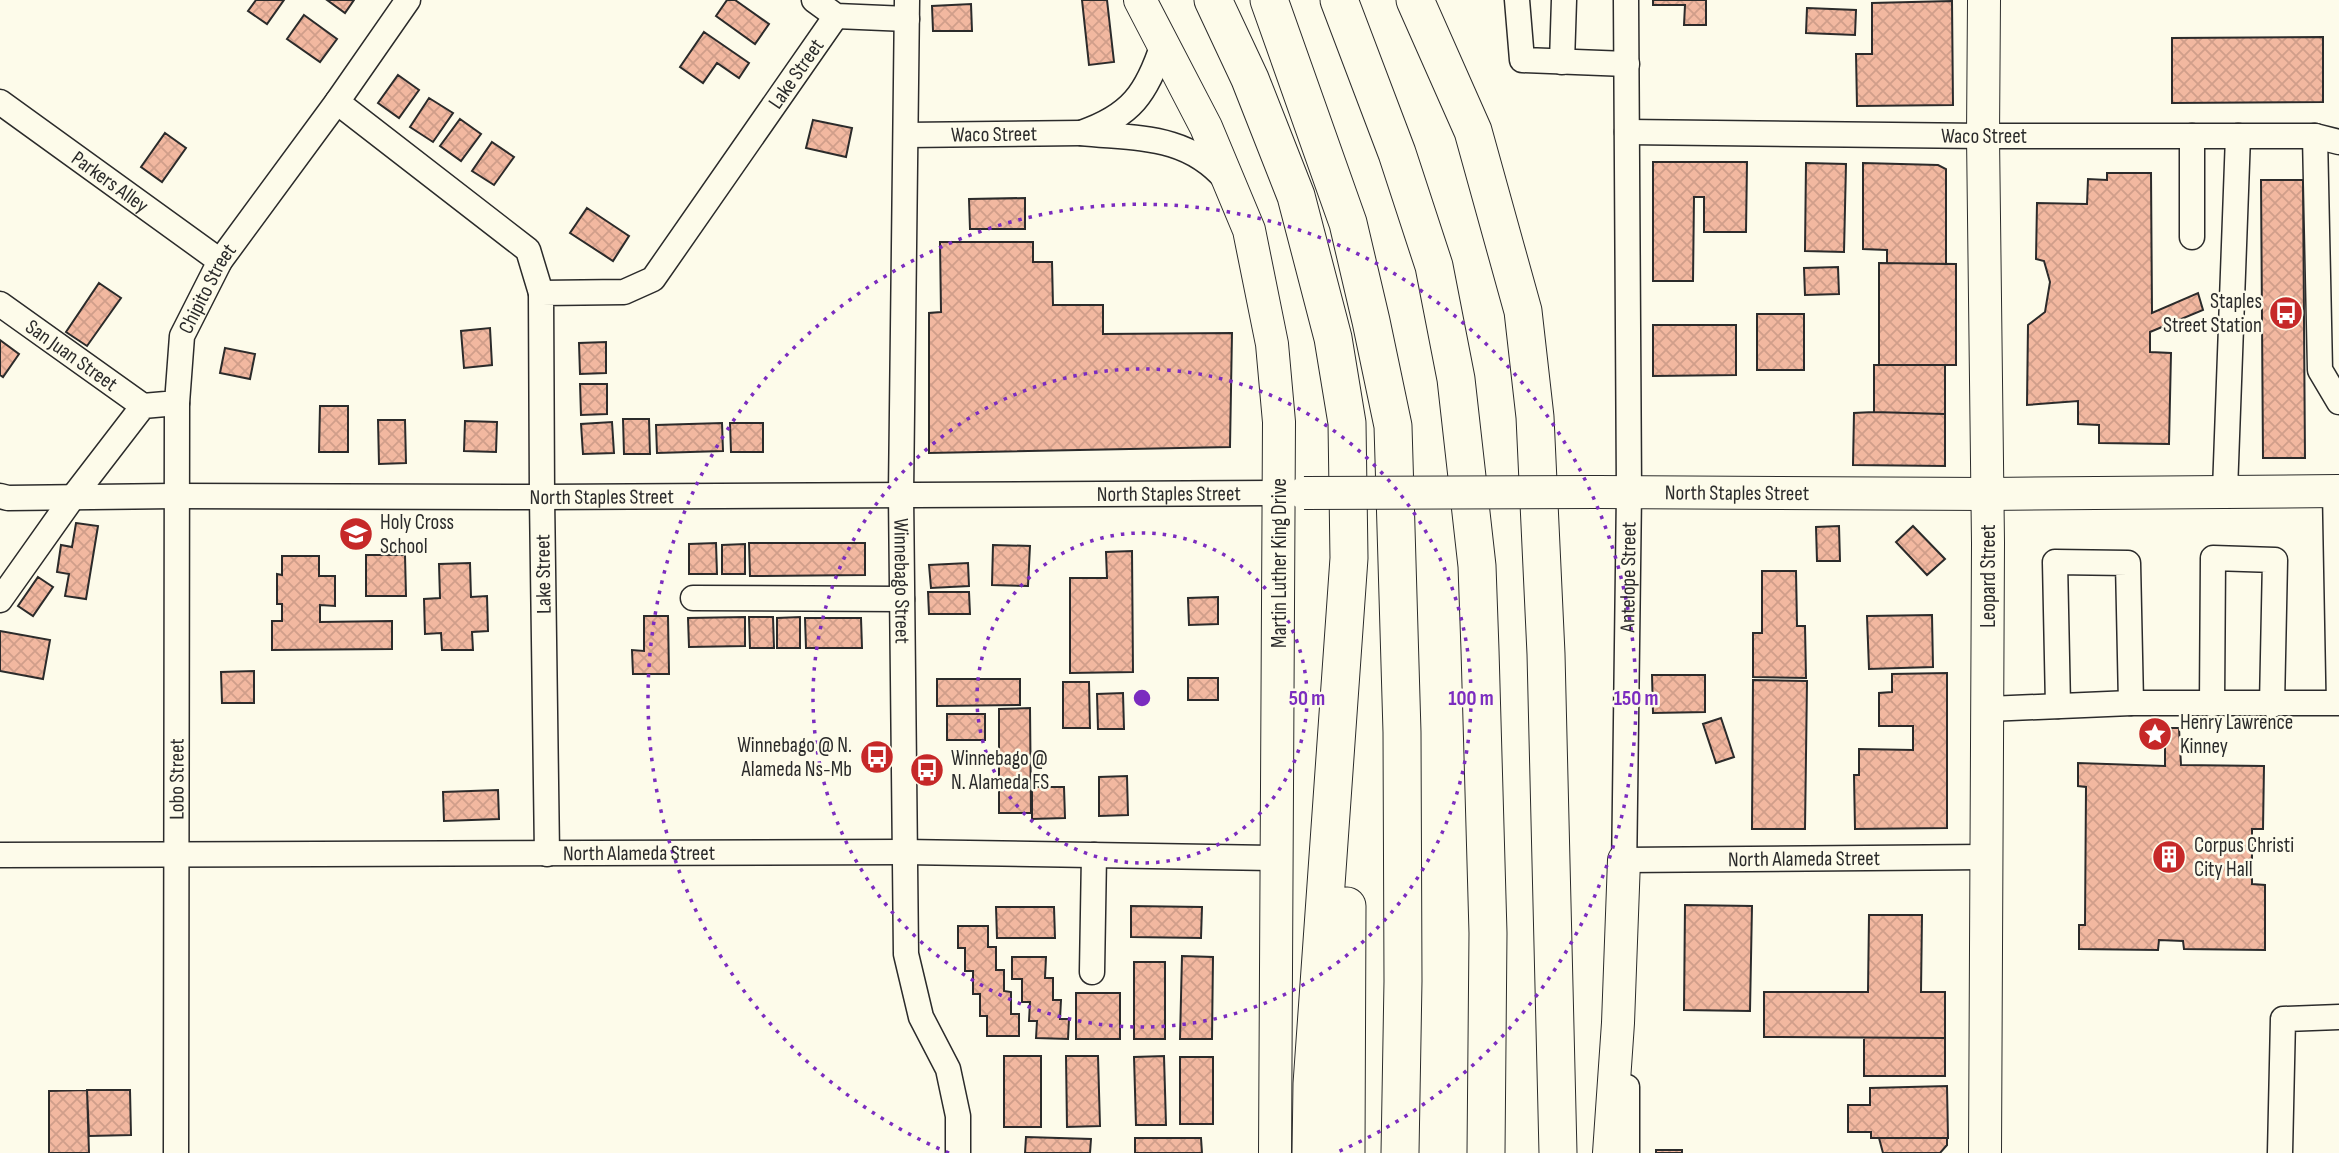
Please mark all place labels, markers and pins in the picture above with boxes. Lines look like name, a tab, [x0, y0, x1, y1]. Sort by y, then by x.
place label: Staples Street Station	[2163, 289, 2262, 338]
bus stop icon: Staples Street Station	[2267, 294, 2305, 332]
place label: Holy Cross School	[380, 510, 454, 559]
school or university icon: Holy Cross School	[337, 515, 375, 553]
centre of rings	[1130, 686, 1154, 710]
place label: Henry Lawrence Kinney	[2180, 710, 2293, 759]
place icon: Henry Lawrence Kinney	[2136, 715, 2174, 753]
place label: Winnebago @ N. Alameda Ns-Mb	[737, 733, 852, 782]
bus stop icon: Winnebago @ N. Alameda Ns-Mb	[858, 738, 896, 776]
place label: Winnebago @ N. Alameda FS	[951, 746, 1049, 795]
bus stop icon: Winnebago @ N. Alameda FS	[908, 751, 946, 789]
place label: Corpus Christi City Hall	[2194, 833, 2294, 882]
building icon: Corpus Christi City Hall	[2150, 838, 2188, 876]

